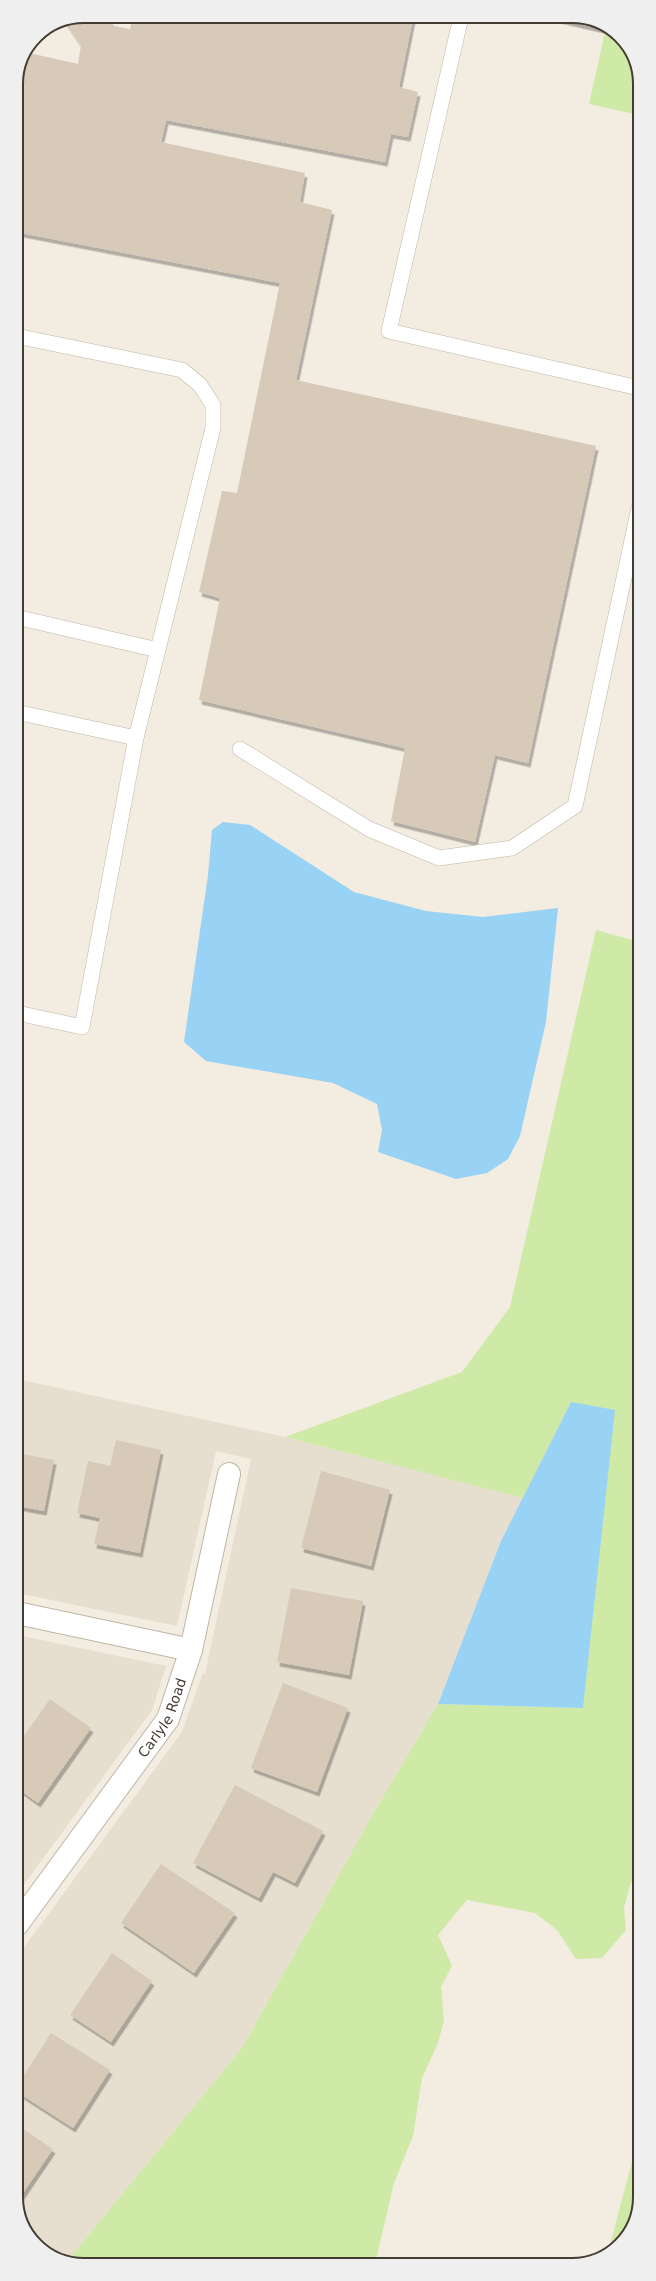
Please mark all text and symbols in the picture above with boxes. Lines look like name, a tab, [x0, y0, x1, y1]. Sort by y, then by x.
street label: Carlyle Road	[135, 1676, 189, 1761]

